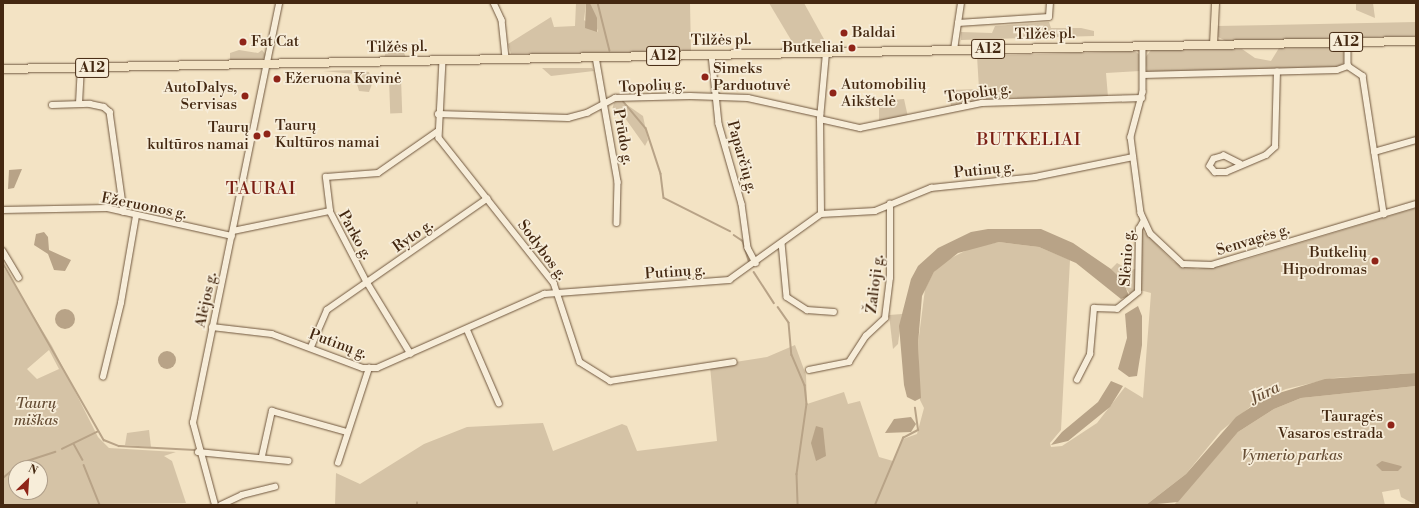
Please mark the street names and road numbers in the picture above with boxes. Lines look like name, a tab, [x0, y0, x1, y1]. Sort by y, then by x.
street label: Tilžės pl.	[1014, 24, 1076, 44]
street label: Tilžės pl.	[690, 30, 752, 50]
road number: A12	[1329, 30, 1363, 54]
street label: Tilžės pl.	[366, 37, 428, 57]
road number: A12	[971, 37, 1005, 61]
road number: A12	[646, 44, 680, 68]
road number: A12	[75, 56, 109, 80]
street label: Topolių g.	[618, 75, 686, 97]
street label: Topolių g.	[944, 79, 1012, 107]
street label: Prūdo g.	[609, 108, 637, 166]
street label: Paparčių g.	[723, 119, 761, 195]
street label: Putinų g.	[953, 158, 1015, 182]
street label: Ežeruonos g.	[100, 189, 188, 223]
street label: Parko g.	[334, 207, 376, 263]
street label: Ryto g.	[389, 216, 437, 256]
street label: Sodybos g.	[514, 216, 570, 284]
street label: Senvagės g.	[1214, 220, 1292, 260]
street label: Slėnio g.	[1116, 229, 1138, 287]
street label: Žalioji g.	[862, 254, 888, 314]
street label: Putinų g.	[644, 261, 706, 283]
street label: Alėjos g.	[191, 271, 221, 329]
street label: Putinų g.	[306, 325, 370, 363]

